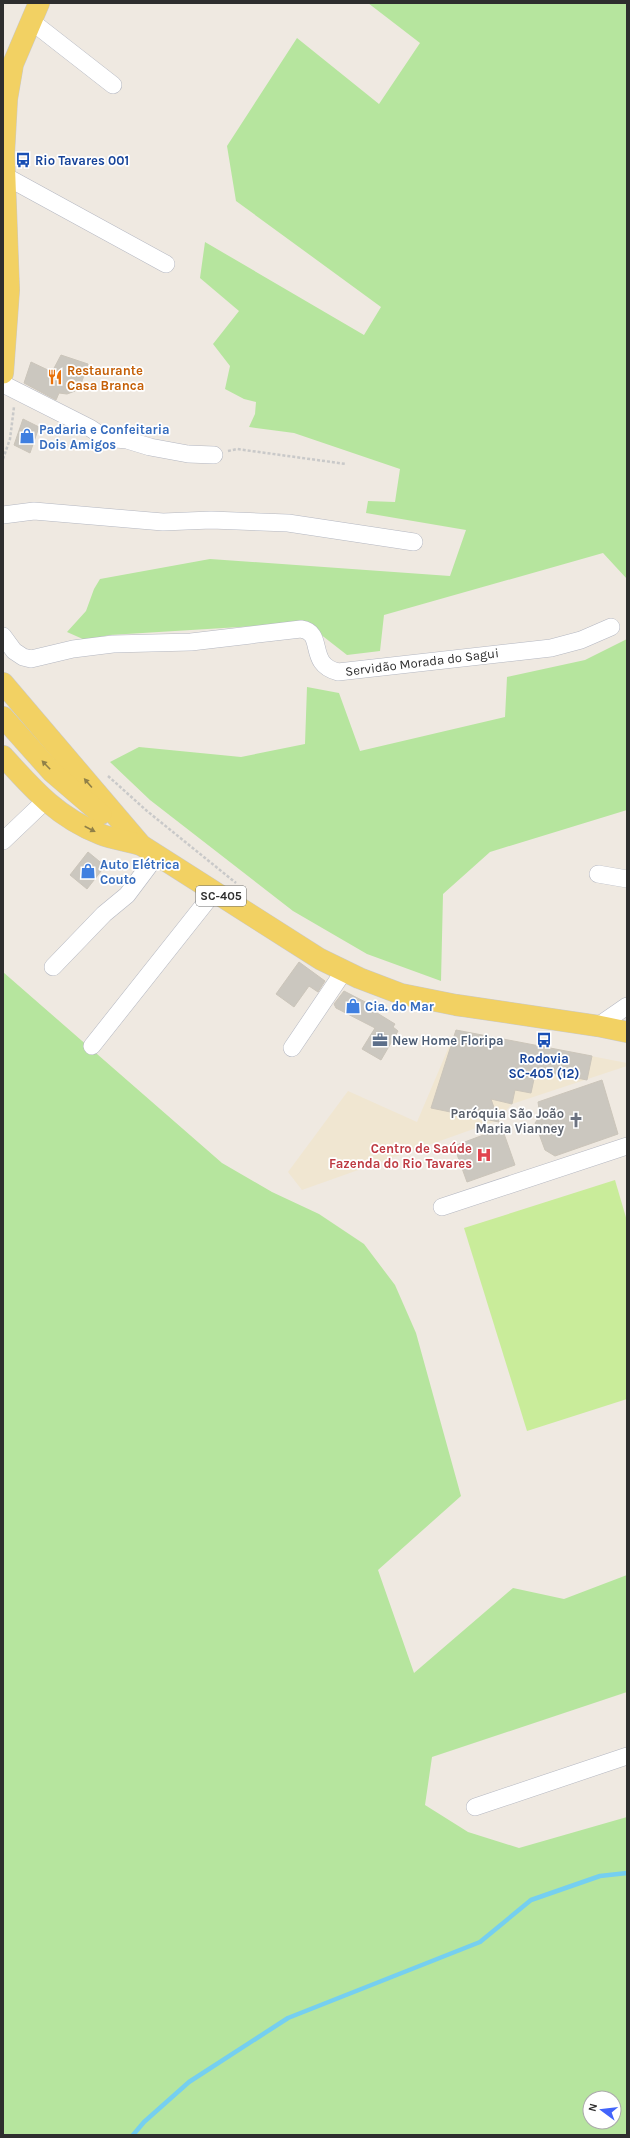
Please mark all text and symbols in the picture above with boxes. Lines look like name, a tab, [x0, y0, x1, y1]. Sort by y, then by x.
bus stop icon: Rio Tavares 001	[14, 151, 32, 169]
place label: Rio Tavares 001	[35, 153, 129, 168]
place label: Restaurante Casa Branca	[67, 363, 144, 393]
restaurant icon: Restaurante Casa Branca	[46, 368, 64, 386]
place label: Padaria e Confeitaria Dois Amigos	[39, 422, 170, 452]
shop icon: Padaria e Confeitaria Dois Amigos	[18, 427, 36, 445]
street label: Servidão Morada do Sagui	[344, 645, 500, 679]
one-way arrow	[41, 760, 50, 770]
one-way arrow	[84, 778, 93, 789]
one-way arrow	[84, 826, 96, 832]
place label: Auto Elétrica Couto	[100, 857, 180, 887]
shop icon: Auto Elétrica Couto	[79, 862, 97, 880]
road number: SC-405	[196, 886, 246, 906]
shop icon: Cia. do Mar	[344, 997, 362, 1015]
place label: Cia. do Mar	[365, 999, 435, 1014]
office icon: New Home Floripa	[371, 1031, 389, 1049]
bus stop icon: Rodovia SC-405 (12)	[535, 1031, 553, 1049]
place label: New Home Floripa	[392, 1033, 504, 1048]
place label: Rodovia SC-405 (12)	[508, 1051, 580, 1081]
place label: Paróquia São João Maria Vianney	[451, 1106, 564, 1136]
church icon: Paróquia São João Maria Vianney	[567, 1111, 585, 1129]
place label: Centro de Saúde Fazenda do Rio Tavares	[329, 1141, 472, 1171]
hospital icon: Centro de Saúde Fazenda do Rio Tavares	[475, 1146, 493, 1164]
north arrow	[582, 2090, 622, 2130]
text: N	[586, 2102, 600, 2113]

